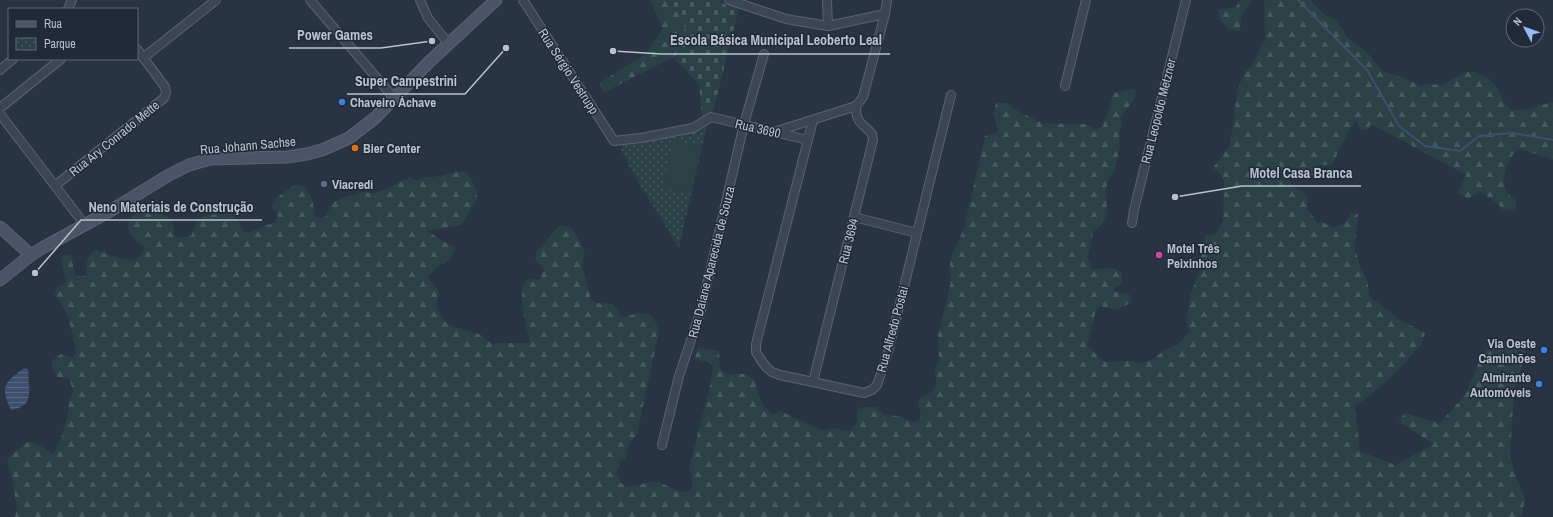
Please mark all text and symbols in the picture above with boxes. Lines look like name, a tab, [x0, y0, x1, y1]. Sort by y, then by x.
legend	[8, 8, 138, 60]
north arrow	[1505, 8, 1545, 48]
text: N	[1510, 14, 1525, 28]
text: Rua	[44, 16, 63, 32]
callout: Power Games	[289, 22, 381, 48]
street label: Rua Sérgio Vestrupp	[534, 25, 603, 117]
text: Power Games	[297, 26, 373, 44]
callout: Escola Básica Municipal Leoberto Leal	[662, 28, 890, 54]
text: Escola Básica Municipal Leoberto Leal	[670, 31, 882, 49]
text: Parque	[44, 36, 76, 52]
street label: Rua Leopoldo Metzner	[1137, 56, 1180, 166]
callout: Super Campestrini	[347, 68, 465, 94]
text: Super Campestrini	[355, 72, 457, 90]
place label: Chaveiro Áchave	[350, 94, 436, 111]
street label: Rua Ary Conrado Mette	[66, 97, 163, 180]
marker: Chaveiro Áchave	[337, 97, 347, 107]
street label: Rua 3690	[733, 115, 782, 142]
street label: Rua Johann Sachse	[199, 133, 297, 158]
place label: Bier Center	[363, 140, 421, 157]
marker: Bier Center	[350, 143, 360, 153]
callout: Motel Casa Branca	[1242, 160, 1361, 186]
text: Motel Casa Branca	[1250, 164, 1353, 182]
place label: Viacredi	[332, 176, 373, 193]
marker: Viacredi	[319, 179, 329, 189]
street label: Rua Daiane Aparecida de Souza	[684, 184, 739, 340]
callout: Neno Materiais de Construção	[81, 194, 262, 220]
text: Neno Materiais de Construção	[88, 198, 254, 216]
street label: Rua 3694	[835, 217, 862, 266]
place label: Motel Três Peixinhos	[1167, 240, 1220, 272]
marker: Motel Três Peixinhos	[1154, 250, 1164, 260]
street label: Rua Alfredo Postai	[873, 284, 912, 374]
place label: Via Oeste Caminhões	[1479, 335, 1536, 367]
marker: Via Oeste Caminhões	[1539, 345, 1549, 355]
place label: Almirante Automóveis	[1470, 369, 1531, 401]
marker: Almirante Automóveis	[1534, 379, 1544, 389]

